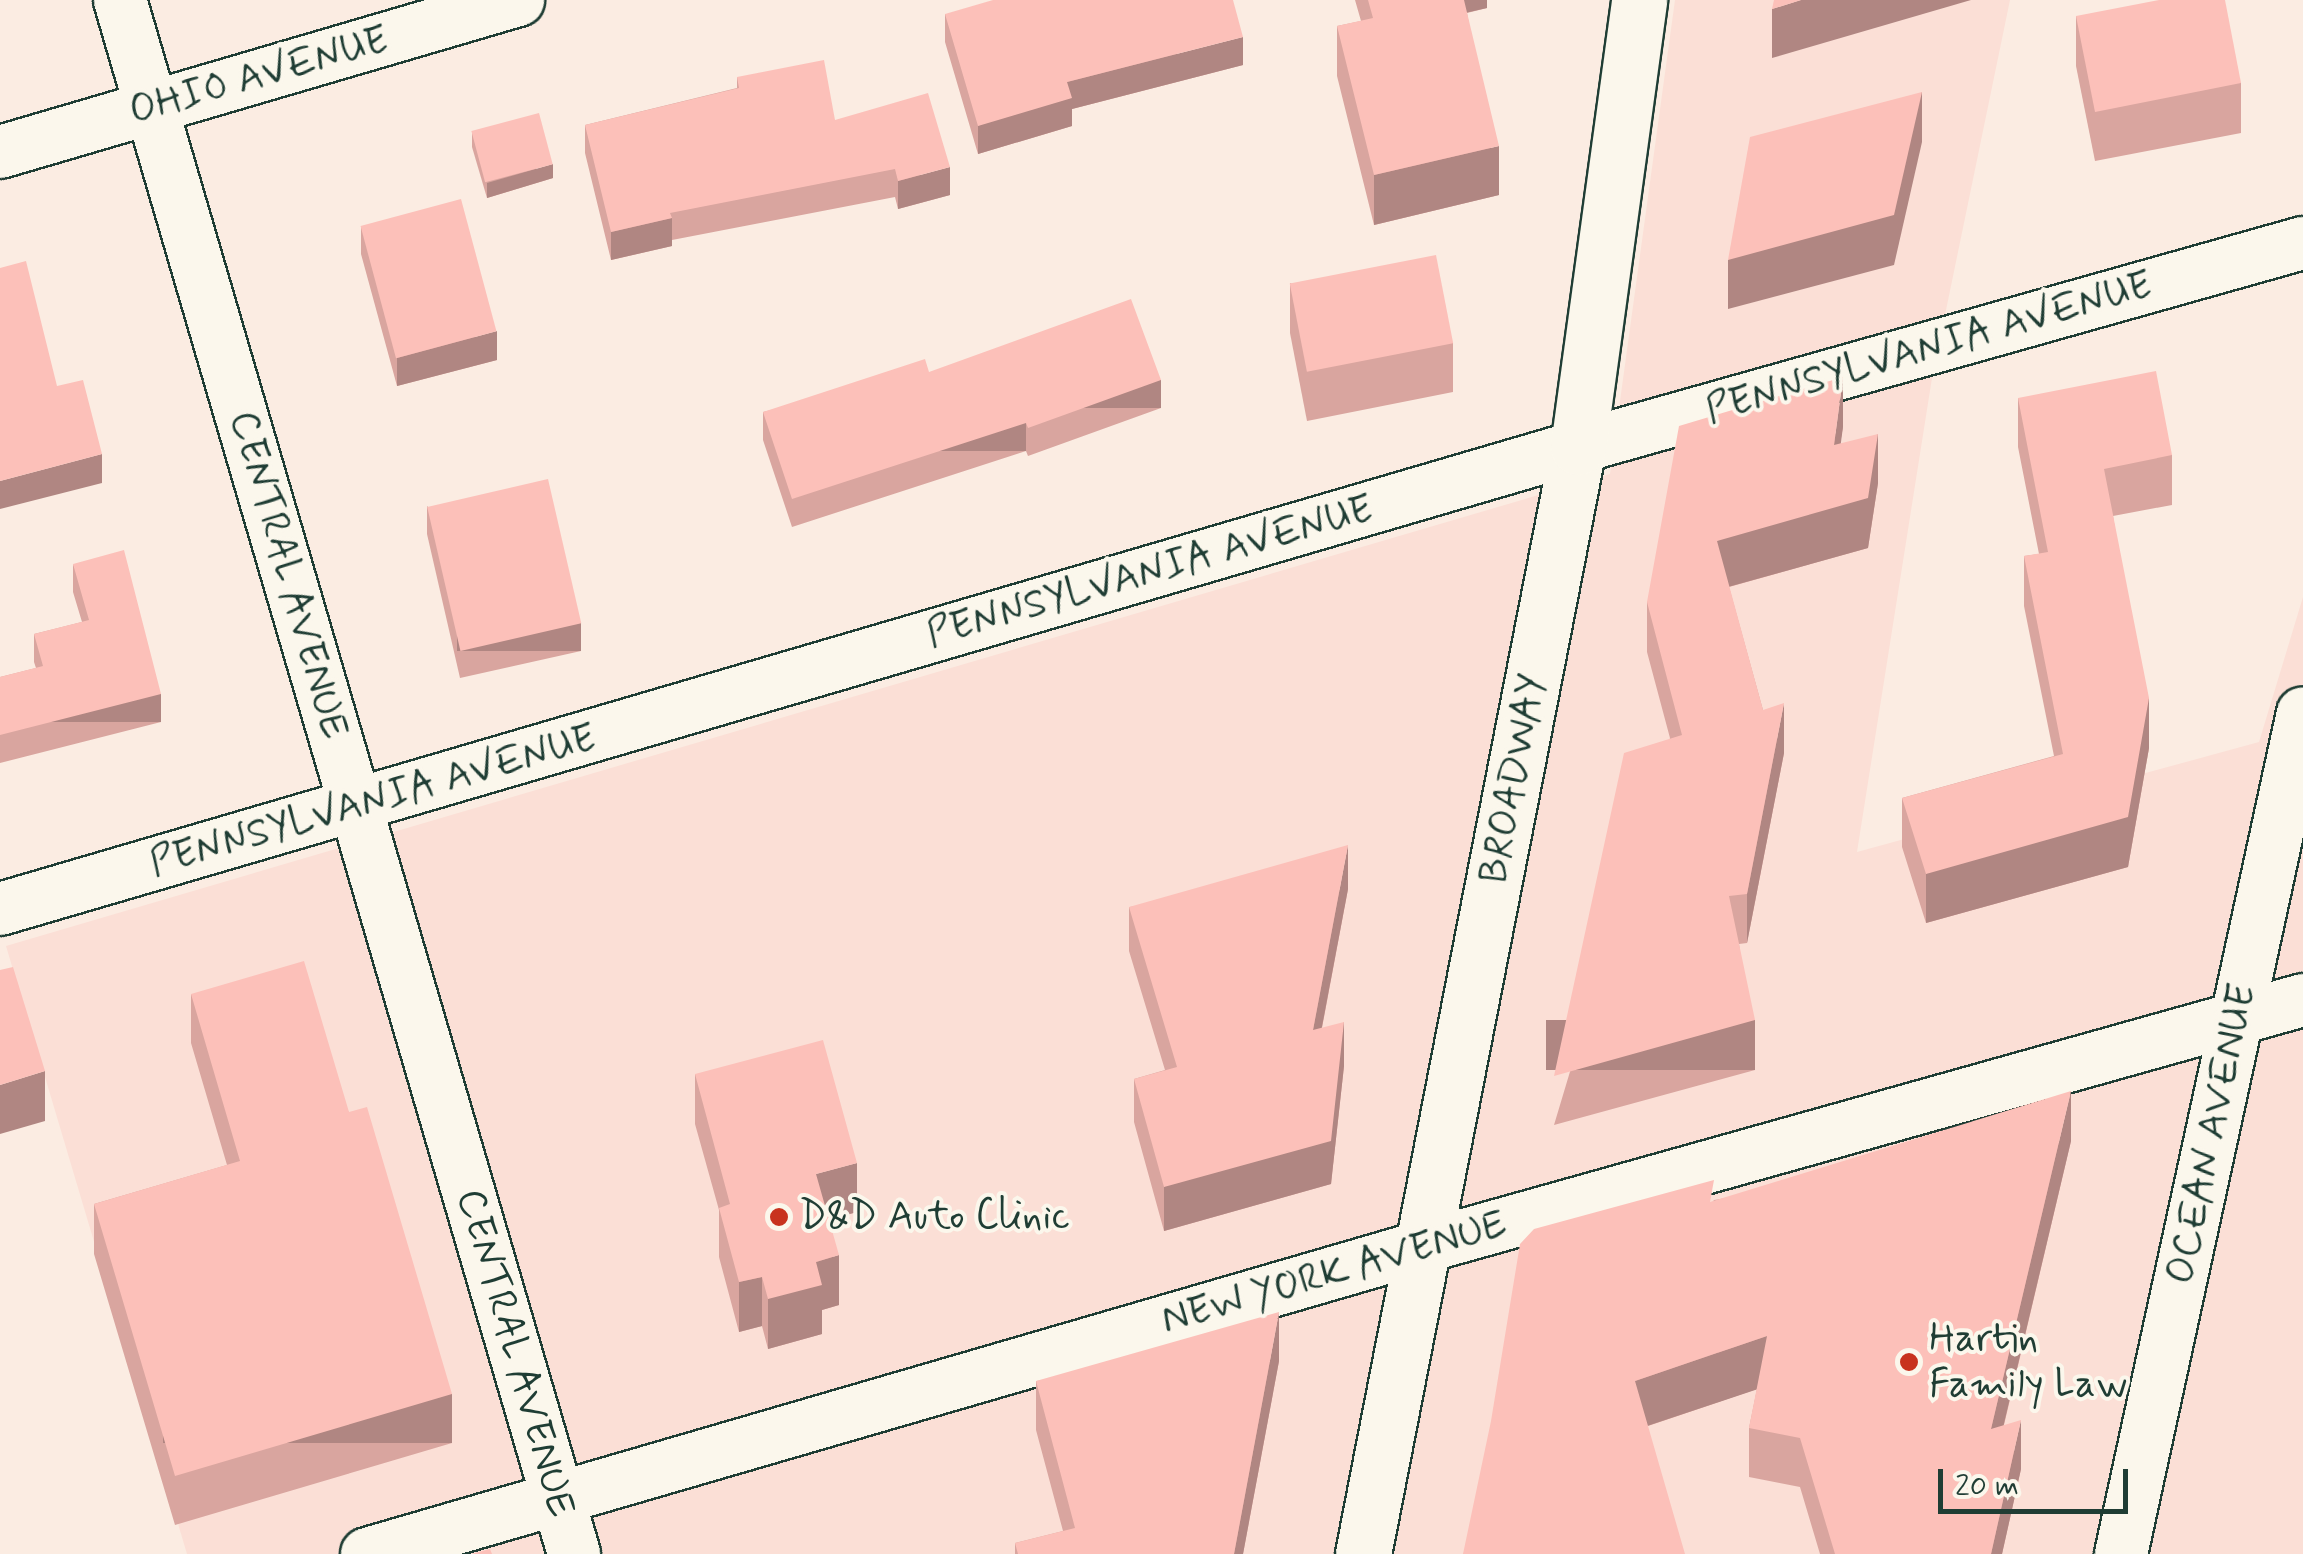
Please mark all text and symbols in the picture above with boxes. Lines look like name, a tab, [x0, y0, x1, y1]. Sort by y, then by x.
street label: OHIO AVENUE	[124, 16, 394, 136]
street label: PENNSYLVANIA AVENUE	[1700, 261, 2158, 435]
street label: CENTRAL AVENUE	[218, 404, 358, 746]
street label: PENNSYLVANIA AVENUE	[921, 485, 1379, 659]
street label: BROADWAY	[1470, 670, 1558, 888]
street label: PENNSYLVANIA AVENUE	[144, 714, 602, 888]
street label: OCEAN AVENUE	[2157, 980, 2267, 1288]
street label: CENTRAL AVENUE	[445, 1182, 585, 1524]
place label: D&D Auto Clinic	[799, 1193, 1075, 1241]
street label: NEW YORK AVENUE	[1155, 1200, 1513, 1346]
marker: D&D Auto Clinic	[768, 1206, 790, 1228]
place label: Hartin Family Law	[1929, 1315, 2126, 1409]
marker: Hartin Family Law	[1898, 1351, 1920, 1373]
scale bar	[1943, 1449, 2133, 1511]
text: 20 m	[1955, 1467, 2019, 1506]

